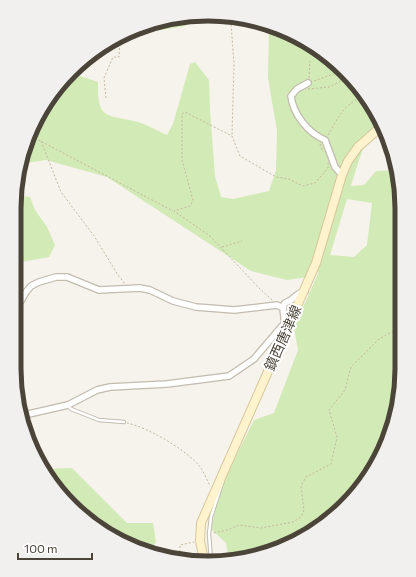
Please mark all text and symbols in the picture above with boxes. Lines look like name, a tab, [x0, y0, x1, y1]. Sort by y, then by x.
street label: 鎮西唐津線	[261, 302, 305, 373]
scale bar	[18, 535, 92, 561]
text: 100 m	[24, 541, 58, 555]

